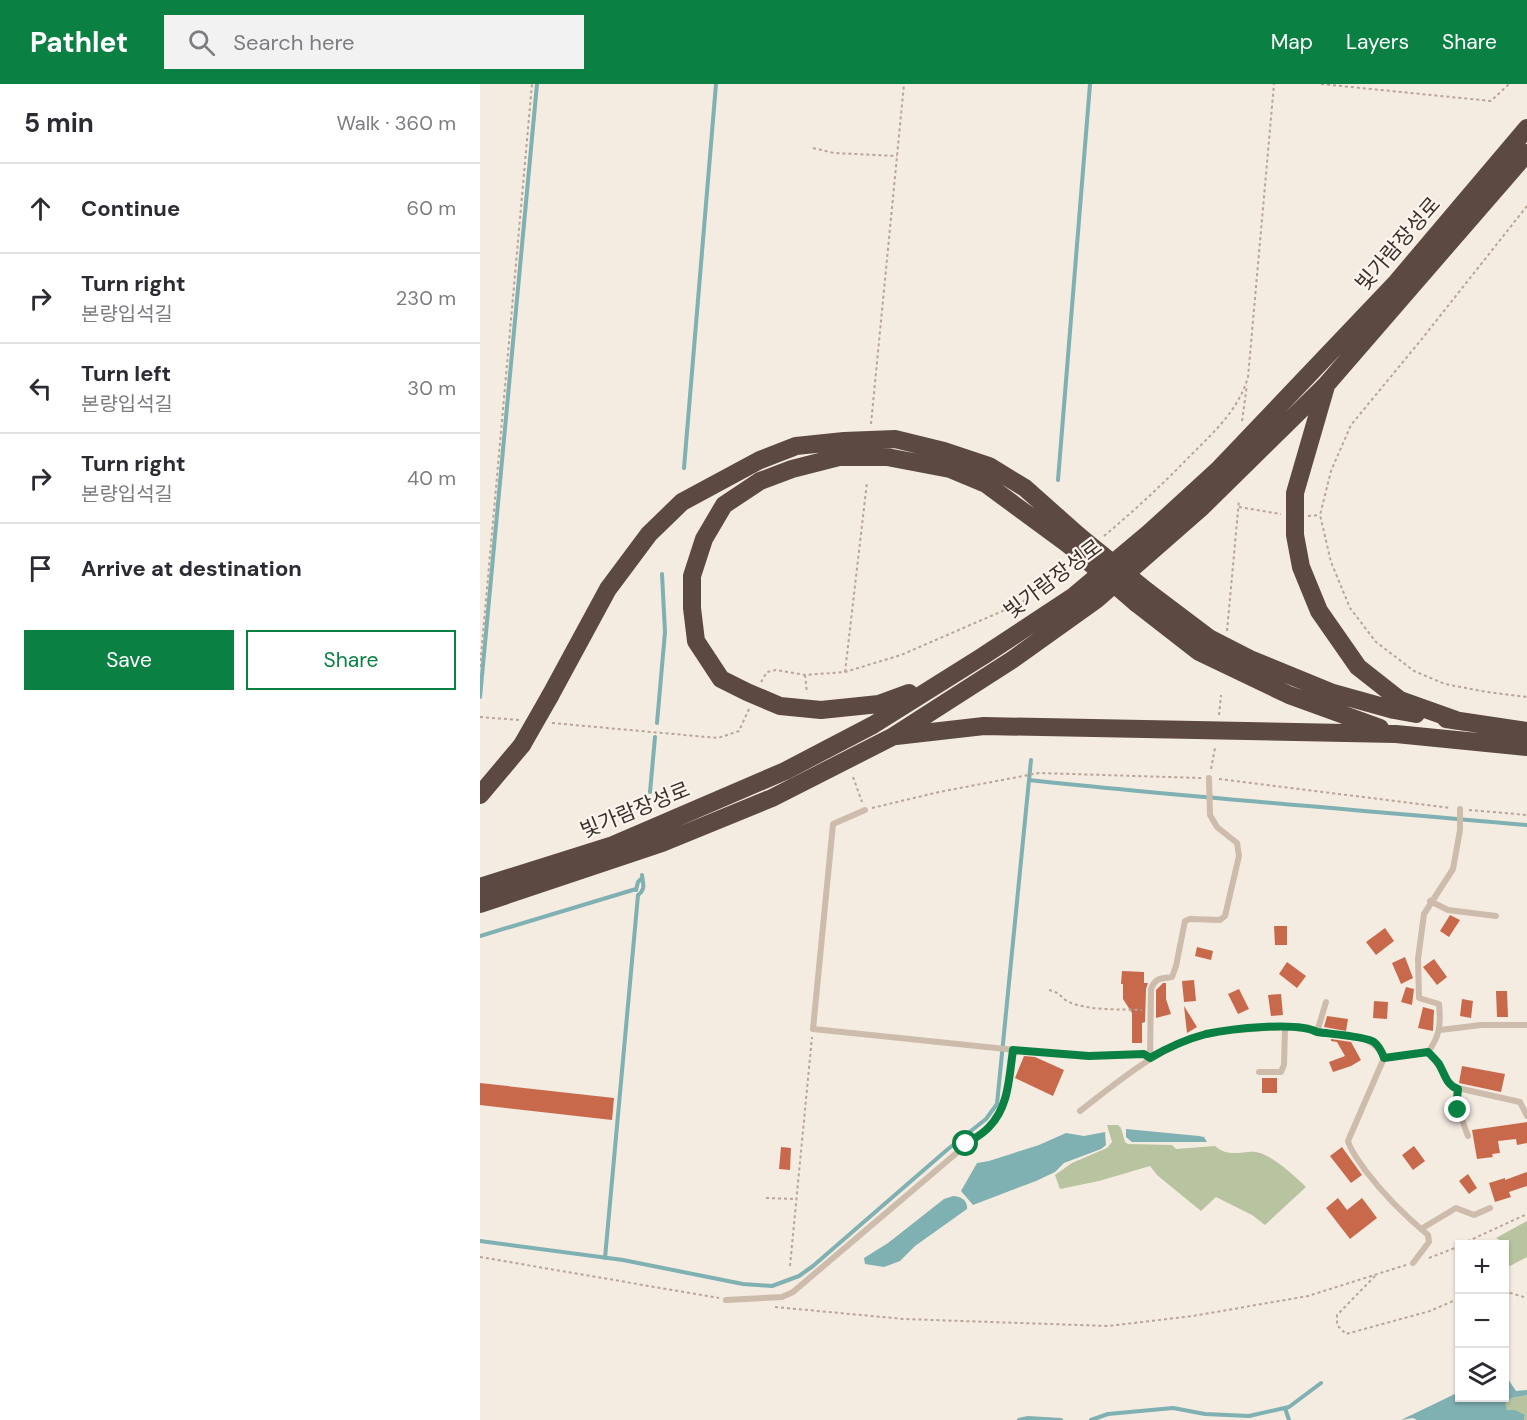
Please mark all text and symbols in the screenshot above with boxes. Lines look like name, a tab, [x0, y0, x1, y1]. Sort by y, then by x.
search box	[164, 15, 584, 69]
text: Pathlet	[30, 24, 128, 61]
icon: search	[185, 26, 218, 59]
text: Search here	[233, 28, 355, 57]
text: Map	[1271, 28, 1313, 56]
text: Layers	[1346, 28, 1409, 56]
text: Share	[1442, 28, 1497, 56]
text: 5 min	[24, 106, 94, 140]
text: Walk · 360 m	[336, 110, 456, 136]
street label: 빛가람장성로	[1349, 191, 1447, 297]
icon: ahead	[24, 192, 57, 225]
text: Continue	[81, 194, 180, 223]
text: 60 m	[407, 195, 456, 221]
text: Turn right	[81, 269, 186, 298]
icon: right	[24, 282, 57, 315]
text: 230 m	[396, 285, 456, 311]
text: 본량입석길	[81, 301, 173, 327]
text: Turn left	[81, 359, 171, 388]
icon: left	[24, 372, 57, 405]
text: 30 m	[407, 375, 456, 401]
text: 본량입석길	[81, 391, 173, 417]
text: Turn right	[81, 449, 186, 478]
icon: right	[24, 462, 57, 495]
text: 40 m	[407, 465, 456, 491]
text: 본량입석길	[81, 481, 173, 507]
street label: 빛가람장성로	[998, 533, 1108, 625]
icon: arrive	[24, 552, 57, 585]
text: Arrive at destination	[81, 554, 302, 583]
button: Save	[24, 630, 234, 690]
button: Share	[246, 630, 456, 690]
street label: 빛가람장성로	[576, 775, 694, 845]
route end	[1444, 1096, 1470, 1122]
route start	[952, 1130, 978, 1156]
map controls	[1455, 1240, 1509, 1402]
button: +	[1455, 1240, 1509, 1294]
button: −	[1455, 1294, 1509, 1348]
button: layers	[1455, 1348, 1509, 1402]

